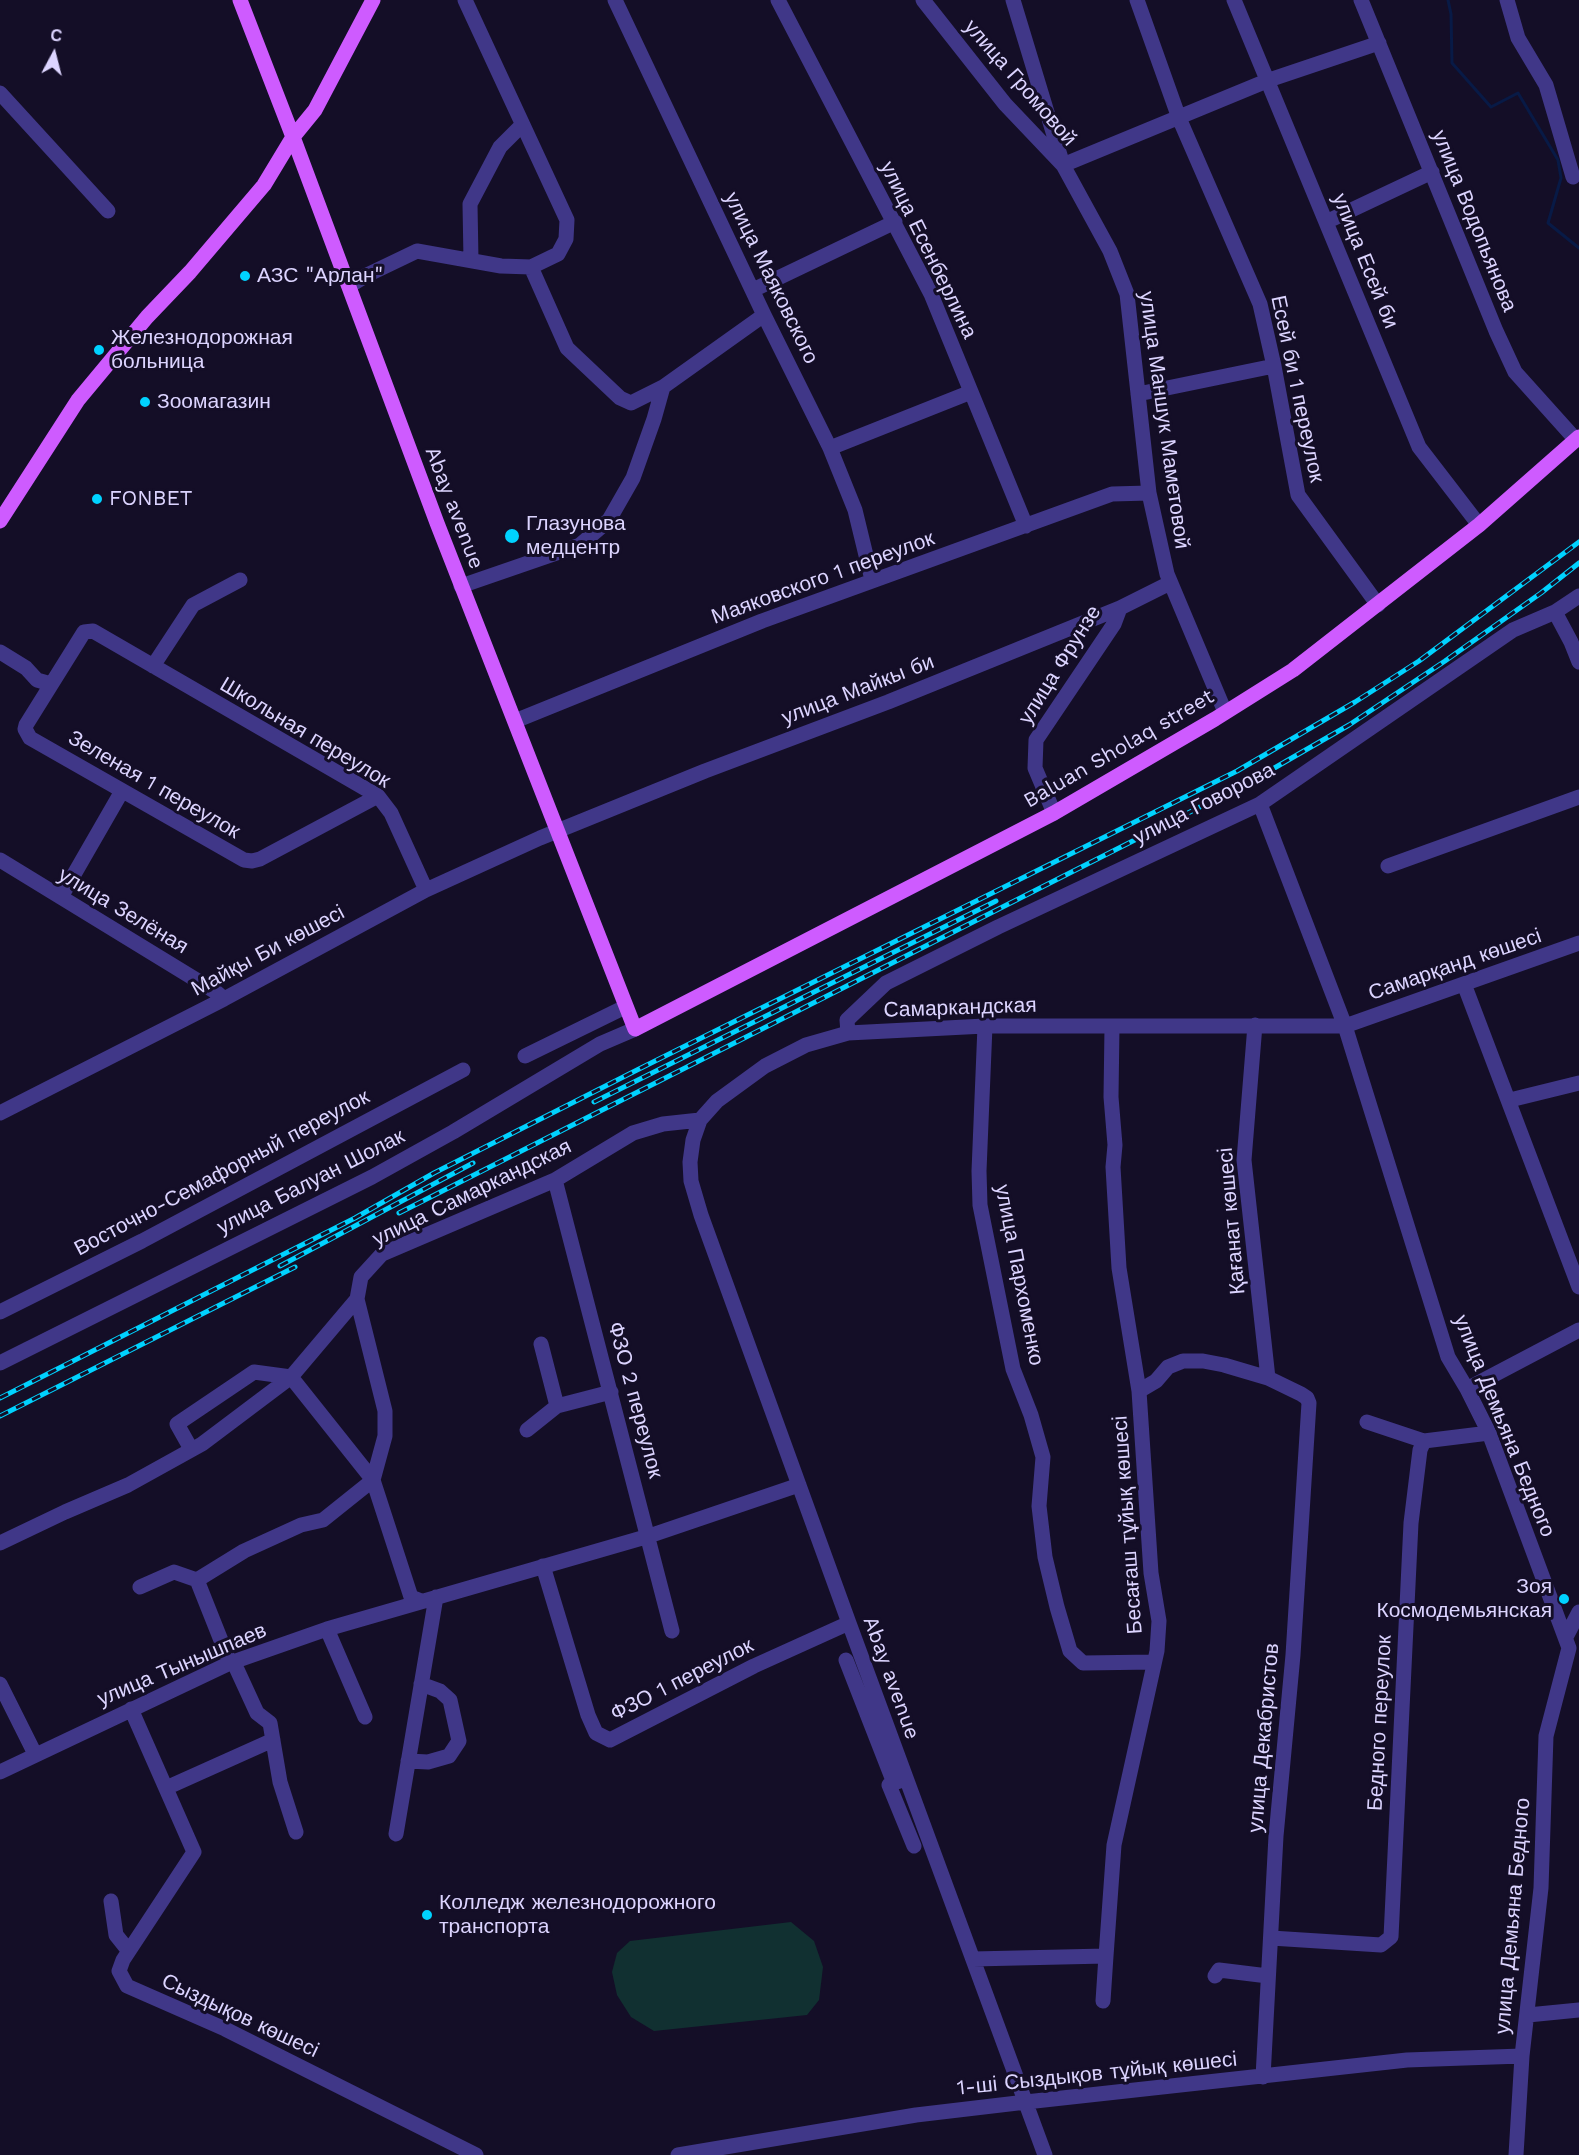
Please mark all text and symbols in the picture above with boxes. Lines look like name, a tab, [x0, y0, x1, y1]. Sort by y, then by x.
street label: улица Громовой	[958, 15, 1082, 151]
north arrow	[24, 24, 84, 84]
text: С	[49, 26, 63, 46]
street label: улица Водопьянова	[1426, 127, 1522, 315]
street label: улица Есенберлина	[874, 157, 982, 343]
street label: улица Маяковского	[718, 188, 824, 368]
street label: улица Есей би	[1326, 190, 1404, 332]
place label: АЗС "Арлан"	[257, 263, 383, 289]
marker: АЗС "Арлан"	[238, 269, 252, 283]
street label: улица Маншук Маметовой	[1133, 290, 1195, 550]
street label: Есей би 1 переулок	[1265, 293, 1329, 485]
place label: Железнодорожная больница	[111, 325, 293, 375]
marker: Железнодорожная больница	[92, 343, 106, 357]
place label: Зоомагазин	[157, 389, 271, 415]
marker: Зоомагазин	[138, 395, 152, 409]
street label: Abay avenue	[419, 443, 489, 573]
place label: FONBET	[109, 486, 192, 512]
marker: FONBET	[90, 492, 104, 506]
place label: Глазунова медцентр	[526, 511, 626, 561]
street label: Маяковского 1 переулок	[708, 526, 938, 630]
marker: Глазунова медцентр	[503, 527, 521, 545]
street label: улица Фрунзе	[1013, 601, 1107, 729]
street label: улица Майкы би	[778, 649, 938, 731]
street label: Школьная переулок	[215, 672, 395, 794]
street label: Baluan Sholaq street	[1019, 684, 1219, 814]
street label: Зеленая 1 переулок	[64, 726, 244, 844]
street label: улица Говорова	[1129, 758, 1279, 850]
street label: улица Зелёная	[53, 862, 193, 960]
street label: Майқы Би көшесі	[187, 900, 349, 1002]
street label: Самарқанд көшесі	[1365, 924, 1545, 1006]
street label: Самаркандская	[883, 993, 1037, 1023]
street label: Восточно-Семафорный переулок	[70, 1084, 374, 1262]
street label: улица Балуан Шолак	[213, 1124, 409, 1240]
street label: улица Самаркандская	[368, 1134, 576, 1252]
street label: Қағанат көшесі	[1213, 1146, 1251, 1296]
street label: улица Пархоменко	[989, 1182, 1049, 1368]
street label: улица Демьяна Бедного	[1448, 1311, 1560, 1541]
street label: ФЗО 2 переулок	[602, 1319, 668, 1481]
street label: Бесағаш тұйық көшесі	[1108, 1415, 1148, 1635]
place label: Зоя Космодемьянская	[1376, 1574, 1552, 1624]
marker: Зоя Космодемьянская	[1557, 1592, 1571, 1606]
street label: Abay avenue	[857, 1613, 925, 1743]
street label: улица Тынышпаев	[94, 1618, 270, 1712]
street label: ФЗО 1 переулок	[606, 1633, 758, 1727]
street label: Бедного переулок	[1363, 1634, 1397, 1812]
street label: улица Декабристов	[1243, 1642, 1285, 1834]
street label: улица Демьяна Бедного	[1490, 1797, 1536, 2035]
place label: Колледж железнодорожного транспорта	[439, 1890, 716, 1940]
marker: Колледж железнодорожного транспорта	[420, 1908, 434, 1922]
street label: Сыздықов көшесі	[157, 1969, 323, 2063]
street label: 1-ші Сыздықов тұйық көшесі	[956, 2047, 1238, 2101]

